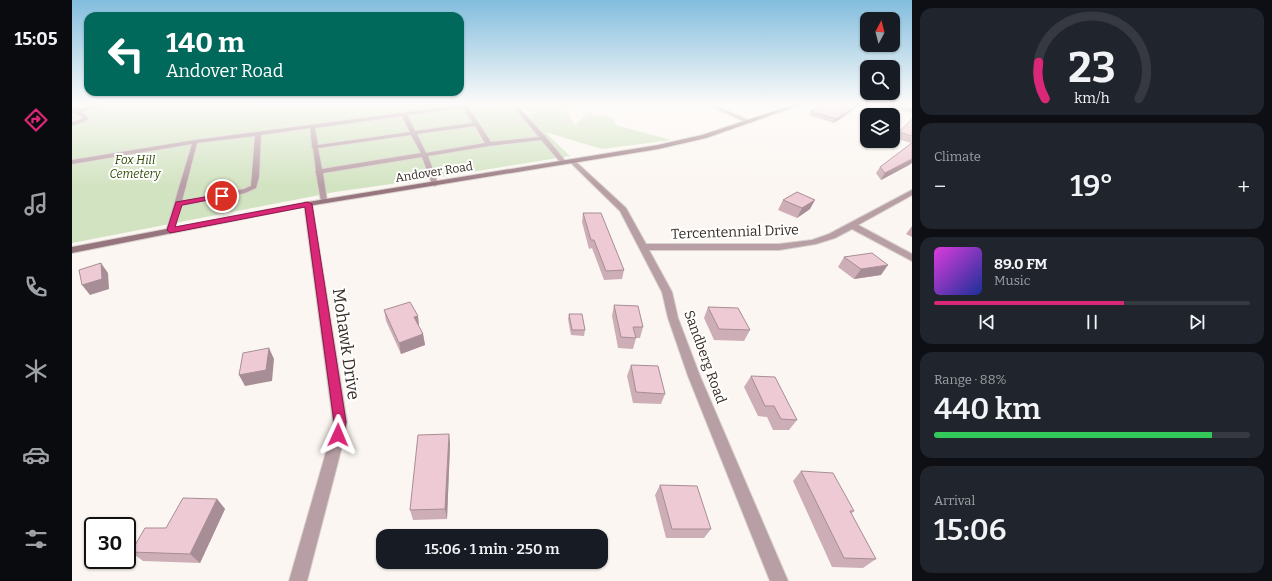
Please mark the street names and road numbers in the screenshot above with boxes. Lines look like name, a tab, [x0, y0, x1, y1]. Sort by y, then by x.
street label: Andover Road	[394, 159, 474, 185]
street label: Tercentennial Drive	[671, 221, 799, 243]
street label: Mohawk Drive	[328, 287, 364, 401]
street label: Sandberg Road	[680, 308, 730, 406]

